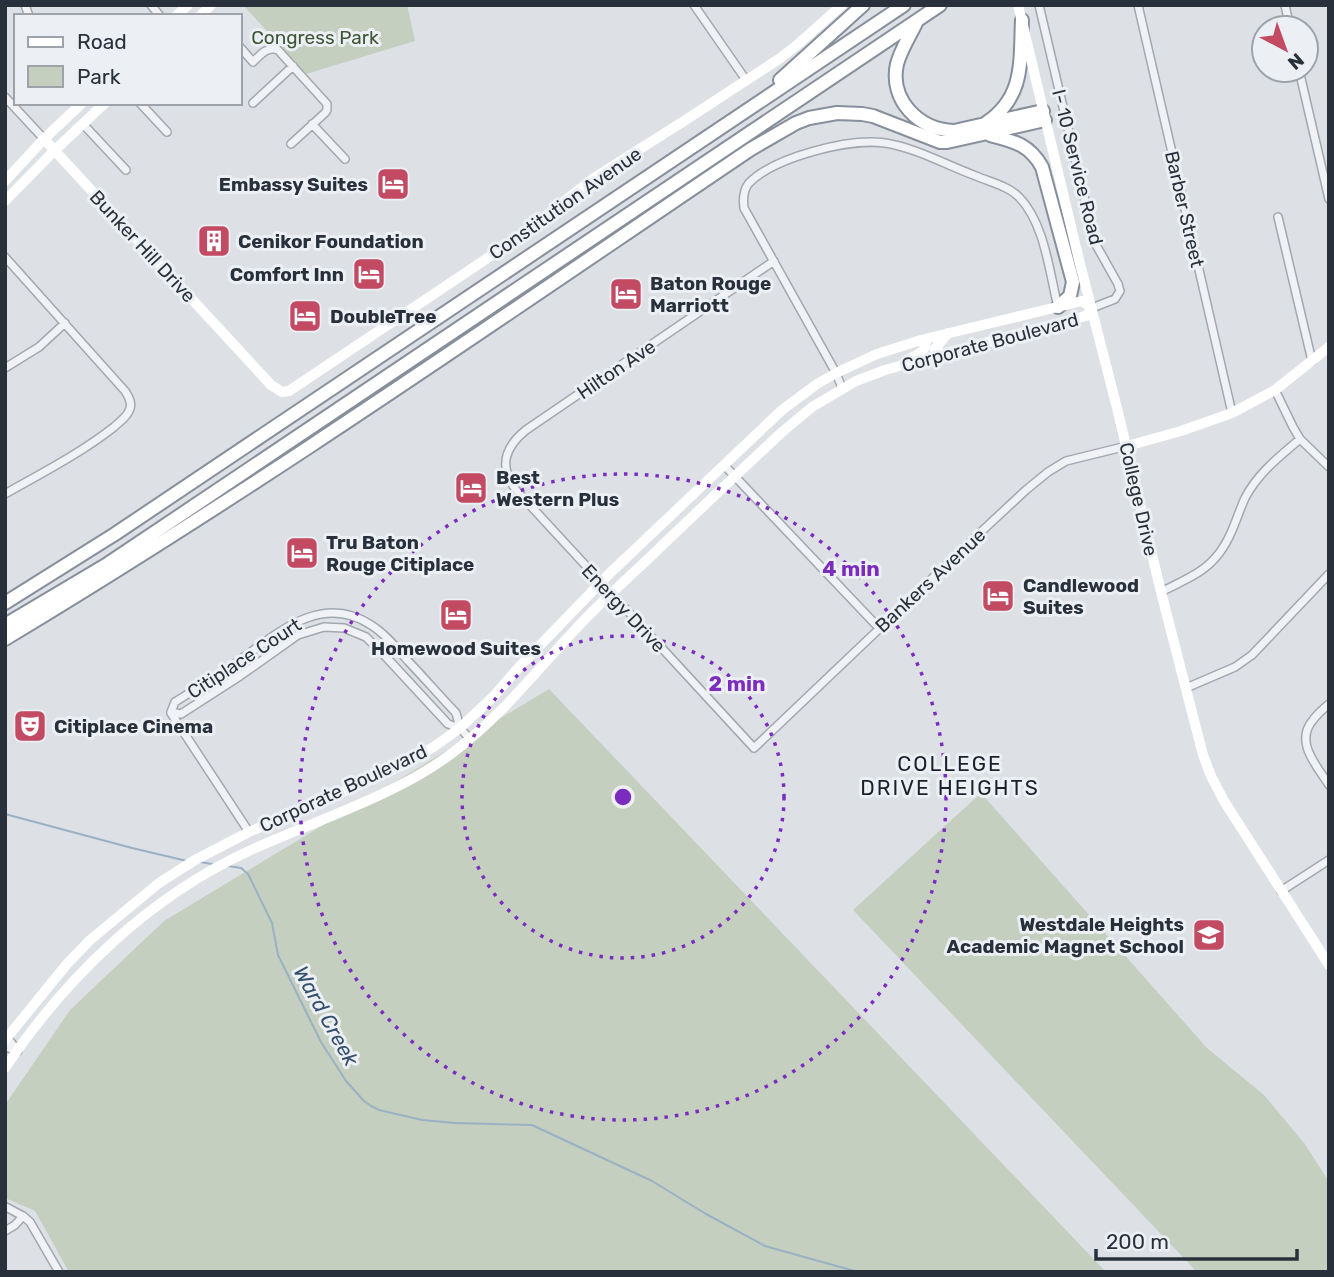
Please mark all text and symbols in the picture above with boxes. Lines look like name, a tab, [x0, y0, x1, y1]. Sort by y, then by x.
legend	[14, 14, 242, 105]
north arrow	[1250, 14, 1320, 84]
park label: Congress Park	[251, 26, 379, 49]
text: Road	[77, 29, 127, 54]
text: N	[1283, 48, 1309, 75]
text: Park	[77, 64, 121, 89]
street label: I- 10 Service Road	[1047, 87, 1108, 247]
street label: Constitution Avenue	[485, 142, 646, 265]
street label: Barber Street	[1160, 149, 1209, 270]
hotel icon: Embassy Suites	[374, 165, 412, 203]
place label: Embassy Suites	[219, 173, 368, 196]
street label: Bunker Hill Drive	[85, 186, 200, 307]
building icon: Cenikor Foundation	[195, 222, 233, 260]
place label: Cenikor Foundation	[238, 230, 424, 253]
hotel icon: Comfort Inn	[350, 255, 388, 293]
place label: Comfort Inn	[230, 263, 344, 286]
place label: Baton Rouge Marriott	[650, 272, 771, 317]
hotel icon: Baton Rouge Marriott	[607, 275, 645, 313]
hotel icon: DoubleTree	[286, 297, 324, 335]
place label: DoubleTree	[330, 305, 436, 328]
street label: Corporate Boulevard	[899, 308, 1081, 377]
street label: Hilton Ave	[573, 335, 660, 404]
street label: College Drive	[1114, 440, 1163, 558]
place label: Best Western Plus	[496, 466, 619, 511]
hotel icon: Best Western Plus	[452, 469, 490, 507]
street label: Bankers Avenue	[870, 523, 990, 637]
place label: Tru Baton Rouge Citiplace	[326, 531, 474, 576]
hotel icon: Tru Baton Rouge Citiplace	[283, 534, 321, 572]
text: 4 min	[822, 556, 880, 581]
street label: Energy Drive	[577, 559, 670, 657]
place label: Candlewood Suites	[1023, 574, 1139, 619]
hotel icon: Candlewood Suites	[979, 577, 1017, 615]
hotel icon: Homewood Suites	[437, 596, 475, 634]
street label: Citiplace Court	[183, 613, 306, 704]
place label: Homewood Suites	[371, 637, 541, 660]
text: 2 min	[709, 671, 765, 696]
theatre icon: Citiplace Cinema	[11, 707, 49, 745]
place label: Citiplace Cinema	[54, 715, 213, 738]
street label: Corporate Boulevard	[256, 740, 431, 837]
district label: COLLEGE DRIVE HEIGHTS	[860, 751, 1040, 800]
centre of rings	[611, 785, 635, 809]
place label: Westdale Heights Academic Magnet School	[947, 913, 1184, 958]
school or university icon: Westdale Heights Academic Magnet School	[1190, 916, 1228, 954]
water label: Ward Creek	[289, 961, 365, 1071]
scale bar	[1096, 1218, 1297, 1262]
text: 200 m	[1106, 1229, 1169, 1254]

